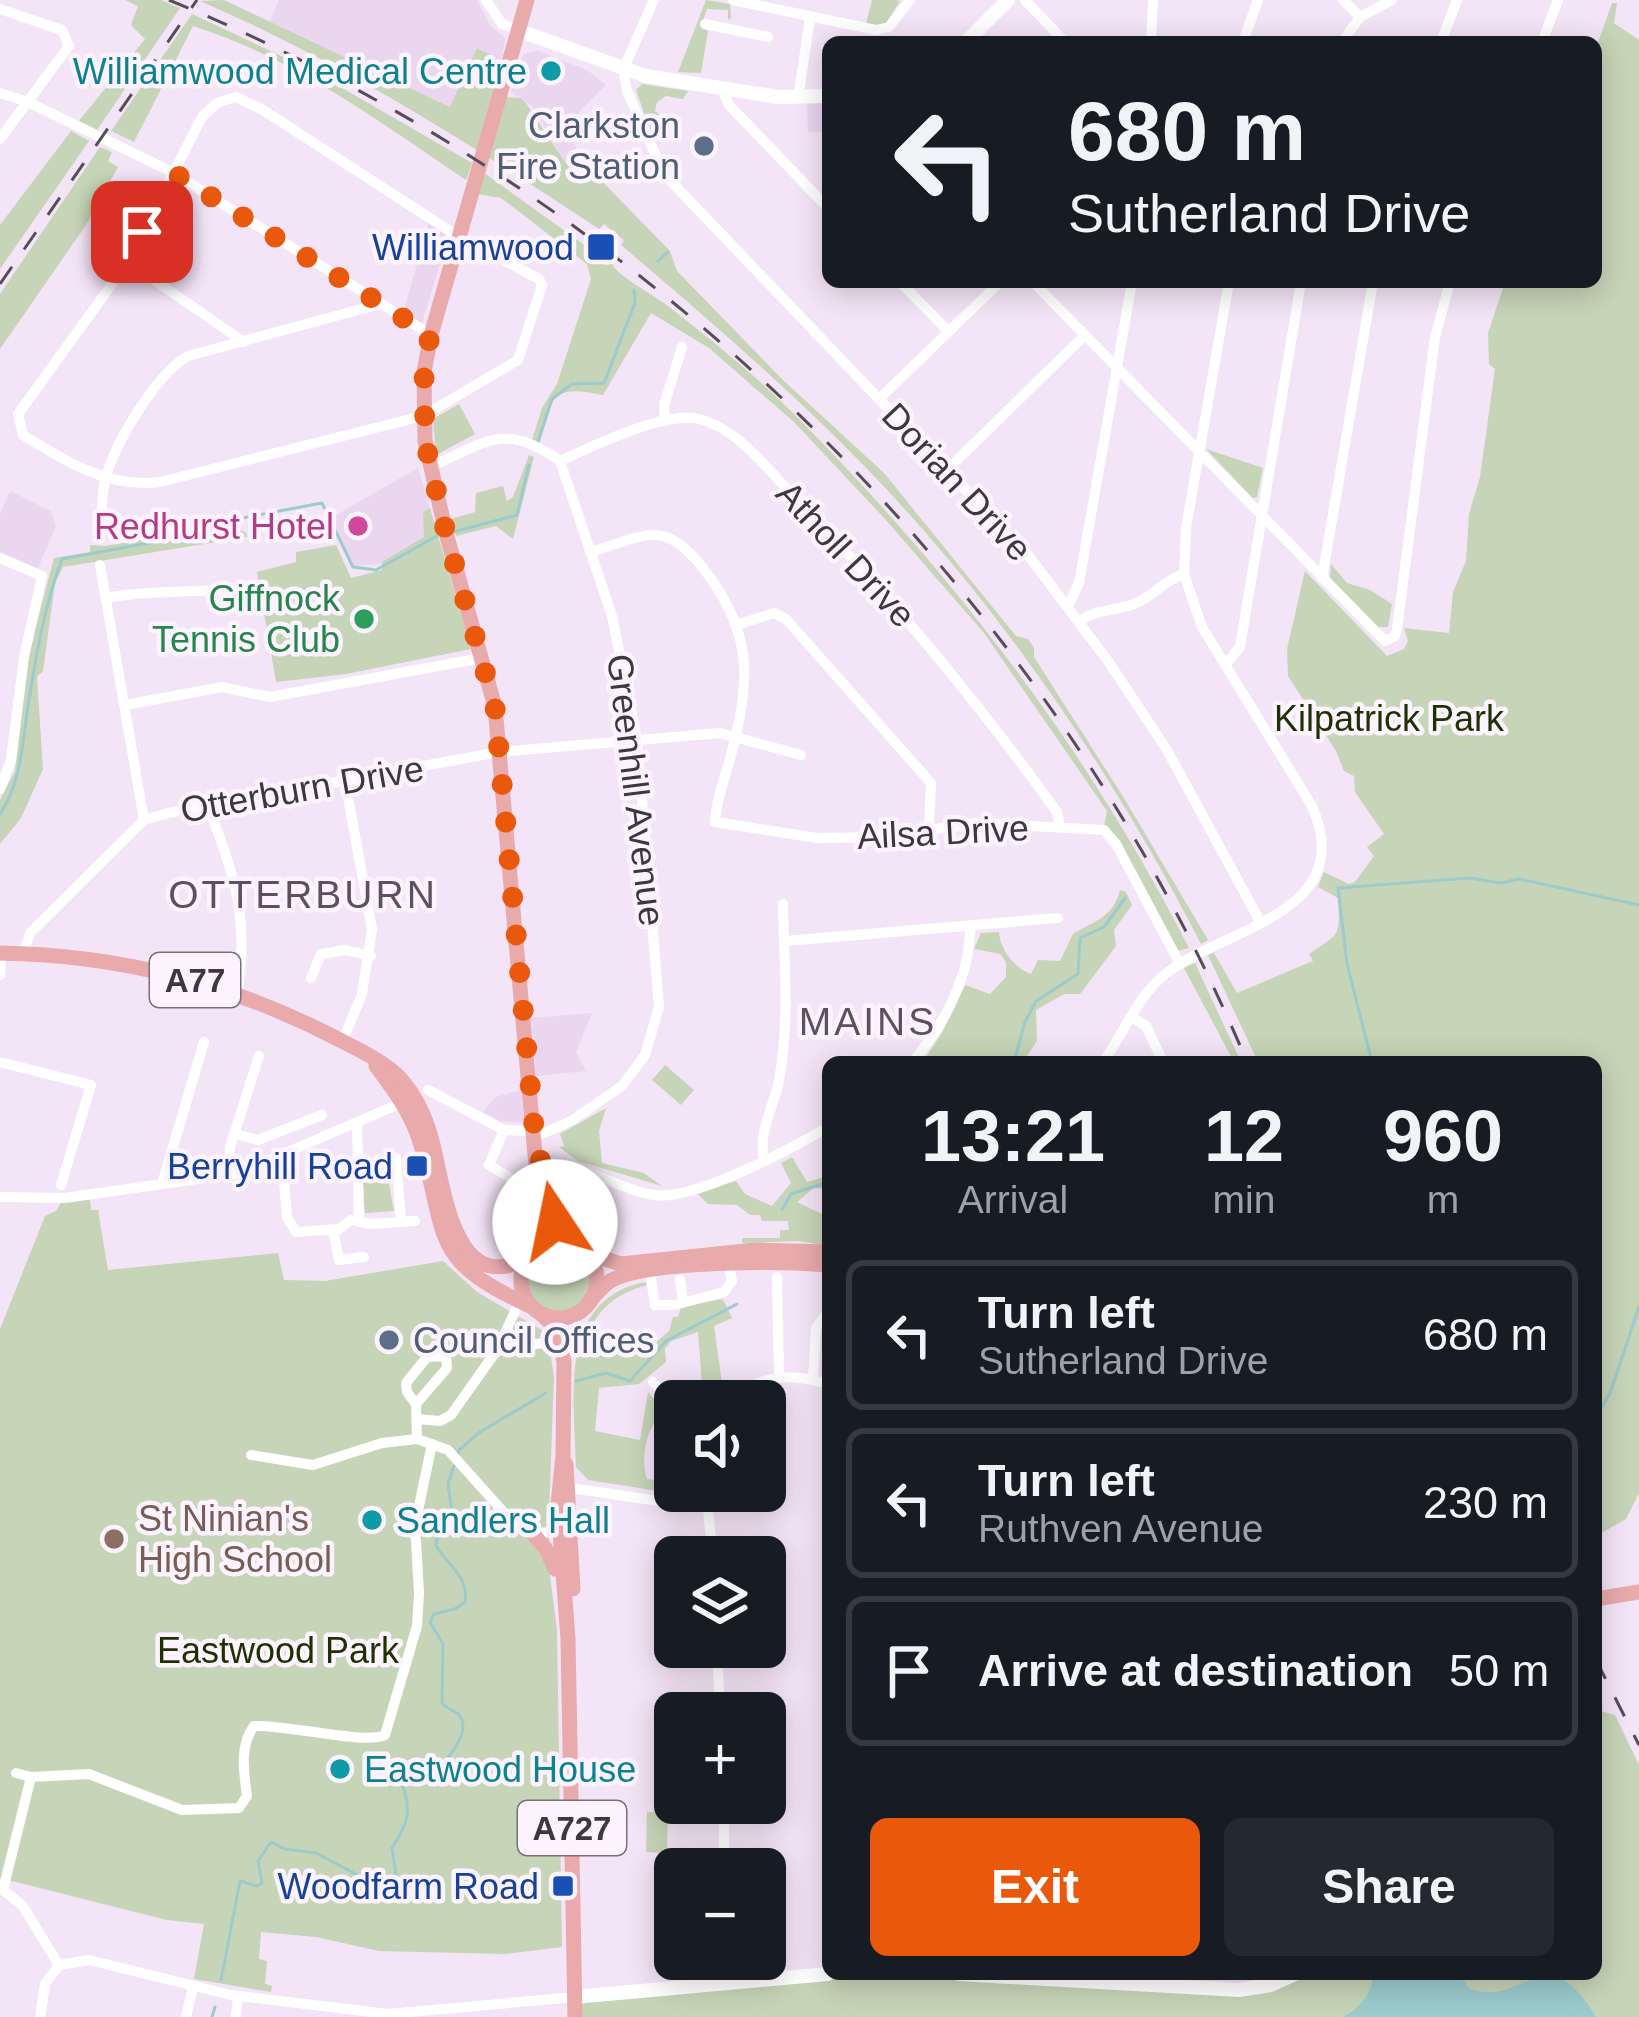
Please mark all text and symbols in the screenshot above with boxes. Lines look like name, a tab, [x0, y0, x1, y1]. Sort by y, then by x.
place label: Williamwood Medical Centre	[73, 51, 527, 92]
marker: Williamwood Medical Centre	[538, 58, 564, 84]
icon: left	[870, 84, 1026, 240]
text: 680 m	[1068, 84, 1306, 178]
place label: Clarkston Fire Station	[496, 105, 680, 187]
marker: Clarkston Fire Station	[691, 133, 717, 159]
pin	[91, 181, 193, 283]
text: Sutherland Drive	[1068, 183, 1470, 243]
icon: arrive	[109, 199, 175, 265]
place label: Williamwood	[372, 227, 574, 268]
marker: Williamwood	[585, 231, 617, 263]
street label: Dorian Drive	[874, 395, 1040, 569]
street label: Atholl Drive	[768, 473, 924, 635]
place label: Redhurst Hotel	[94, 506, 334, 547]
marker: Redhurst Hotel	[345, 513, 371, 539]
place label: Giffnock Tennis Club	[152, 578, 341, 660]
marker: Giffnock Tennis Club	[351, 606, 377, 632]
street label: Greenhill Avenue	[599, 652, 673, 928]
park label: Kilpatrick Park	[1274, 698, 1505, 739]
street label: Otterburn Drive	[177, 747, 427, 831]
street label: Ailsa Drive	[856, 807, 1030, 857]
district label: OTTERBURN	[168, 873, 438, 916]
road number: A77	[150, 953, 240, 1007]
district label: MAINS	[799, 1000, 937, 1043]
text: 13:21	[921, 1096, 1105, 1176]
text: 12	[1204, 1096, 1284, 1176]
text: 960	[1383, 1096, 1503, 1176]
place label: Berryhill Road	[167, 1146, 393, 1187]
marker: Berryhill Road	[404, 1153, 430, 1179]
position arrow	[492, 1159, 618, 1285]
text: Arrival	[958, 1178, 1068, 1221]
text: min	[1213, 1178, 1275, 1221]
text: m	[1427, 1178, 1459, 1221]
text: Turn left	[978, 1287, 1155, 1338]
icon: left	[876, 1302, 942, 1368]
text: 680 m	[1423, 1309, 1548, 1360]
place label: Council Offices	[413, 1320, 654, 1361]
marker: Council Offices	[376, 1327, 402, 1353]
text: Sutherland Drive	[978, 1339, 1268, 1382]
map controls	[654, 1380, 786, 1980]
button: sound	[654, 1380, 786, 1512]
text: Turn left	[978, 1455, 1155, 1506]
icon: left	[876, 1470, 942, 1536]
text: 230 m	[1423, 1477, 1548, 1528]
place label: St Ninian's High School	[138, 1498, 332, 1580]
place label: Sandlers Hall	[396, 1500, 610, 1541]
marker: Sandlers Hall	[359, 1507, 385, 1533]
text: Ruthven Avenue	[978, 1507, 1264, 1550]
marker: St Ninian's High School	[101, 1526, 127, 1552]
button: layers	[654, 1536, 786, 1668]
park label: Eastwood Park	[157, 1630, 400, 1671]
icon: arrive	[876, 1638, 942, 1704]
text: Arrive at destination	[978, 1645, 1413, 1696]
text: 50 m	[1449, 1645, 1549, 1696]
button: +	[654, 1692, 786, 1824]
place label: Eastwood House	[364, 1749, 636, 1790]
marker: Eastwood House	[327, 1756, 353, 1782]
road number: A727	[518, 1801, 626, 1855]
button: Exit	[870, 1818, 1200, 1956]
button: Share	[1224, 1818, 1554, 1956]
button: −	[654, 1848, 786, 1980]
place label: Woodfarm Road	[278, 1866, 539, 1907]
marker: Woodfarm Road	[550, 1873, 576, 1899]

